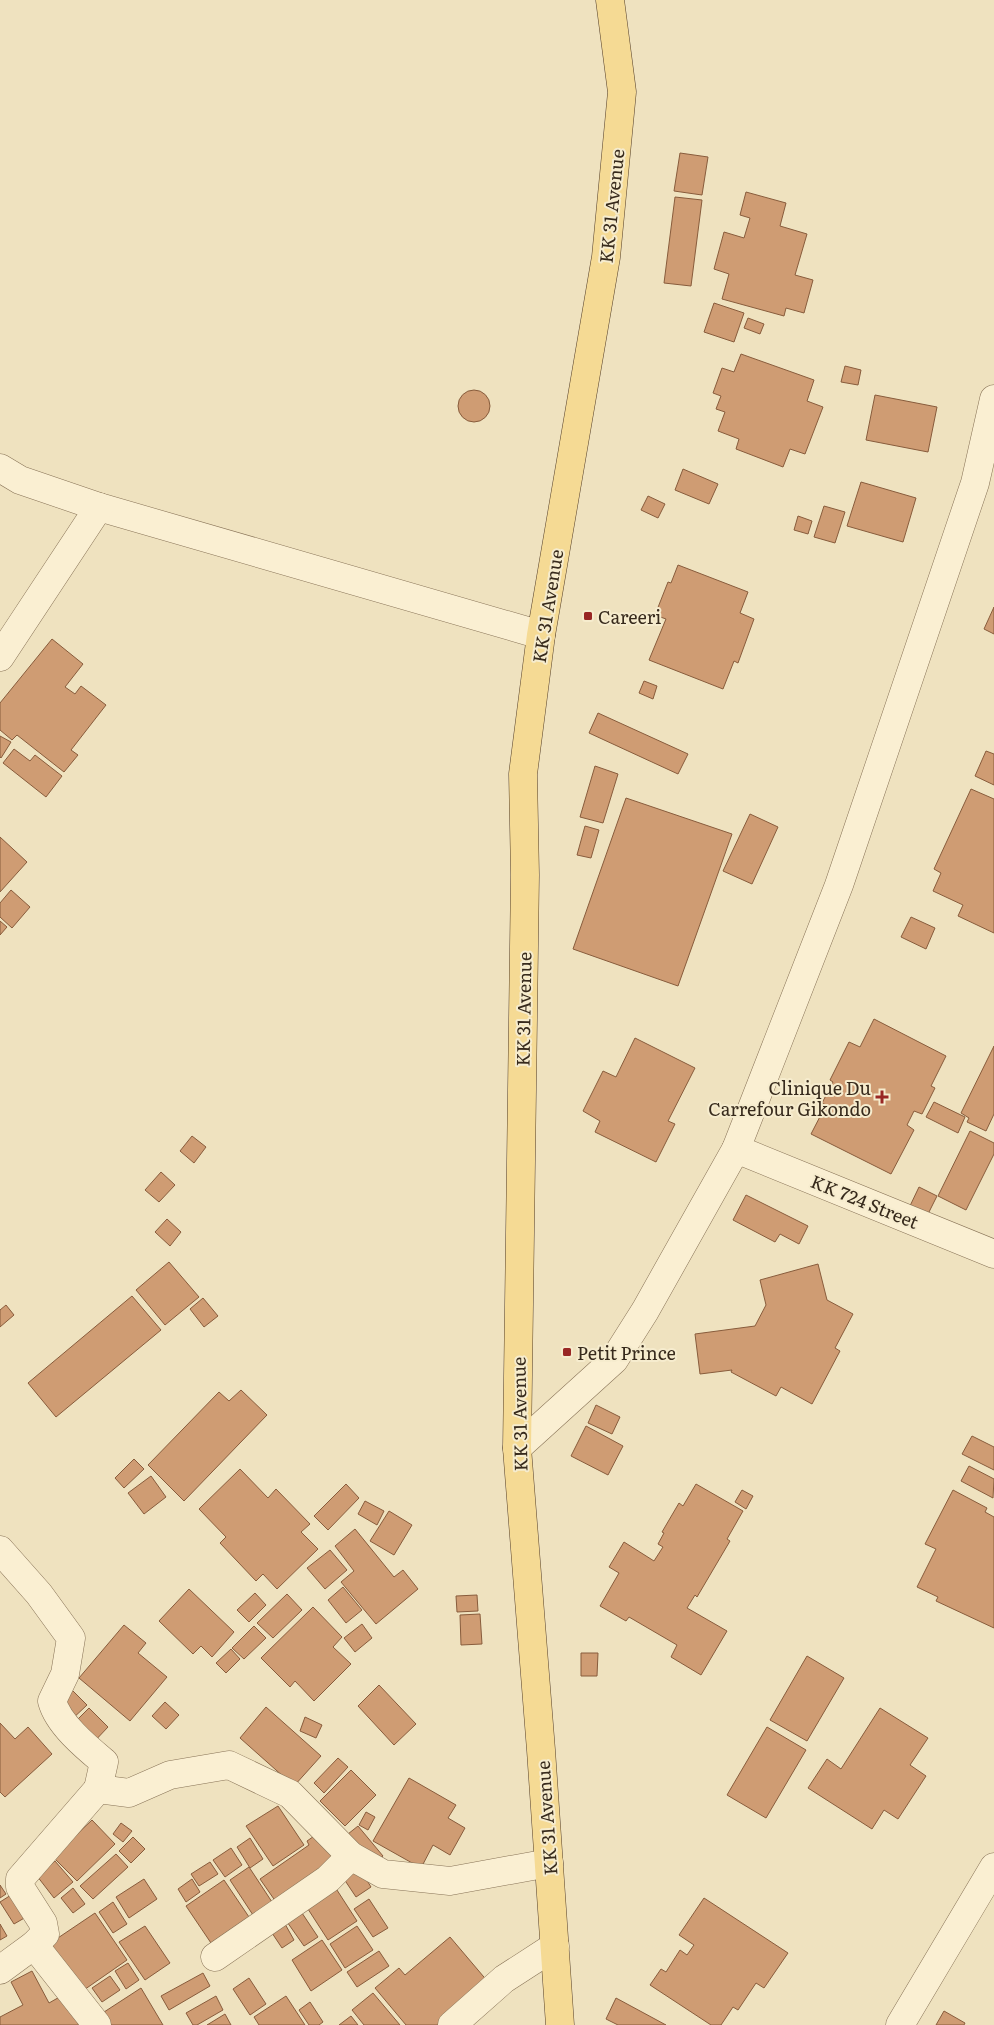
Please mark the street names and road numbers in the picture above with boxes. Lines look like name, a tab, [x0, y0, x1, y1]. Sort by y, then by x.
street label: KK 31 Avenue	[592, 148, 630, 264]
street label: KK 31 Avenue	[525, 547, 569, 665]
street label: KK 31 Avenue	[509, 951, 537, 1067]
street label: KK 724 Street	[807, 1167, 924, 1235]
street label: KK 31 Avenue	[505, 1356, 533, 1472]
street label: KK 31 Avenue	[529, 1760, 563, 1876]

